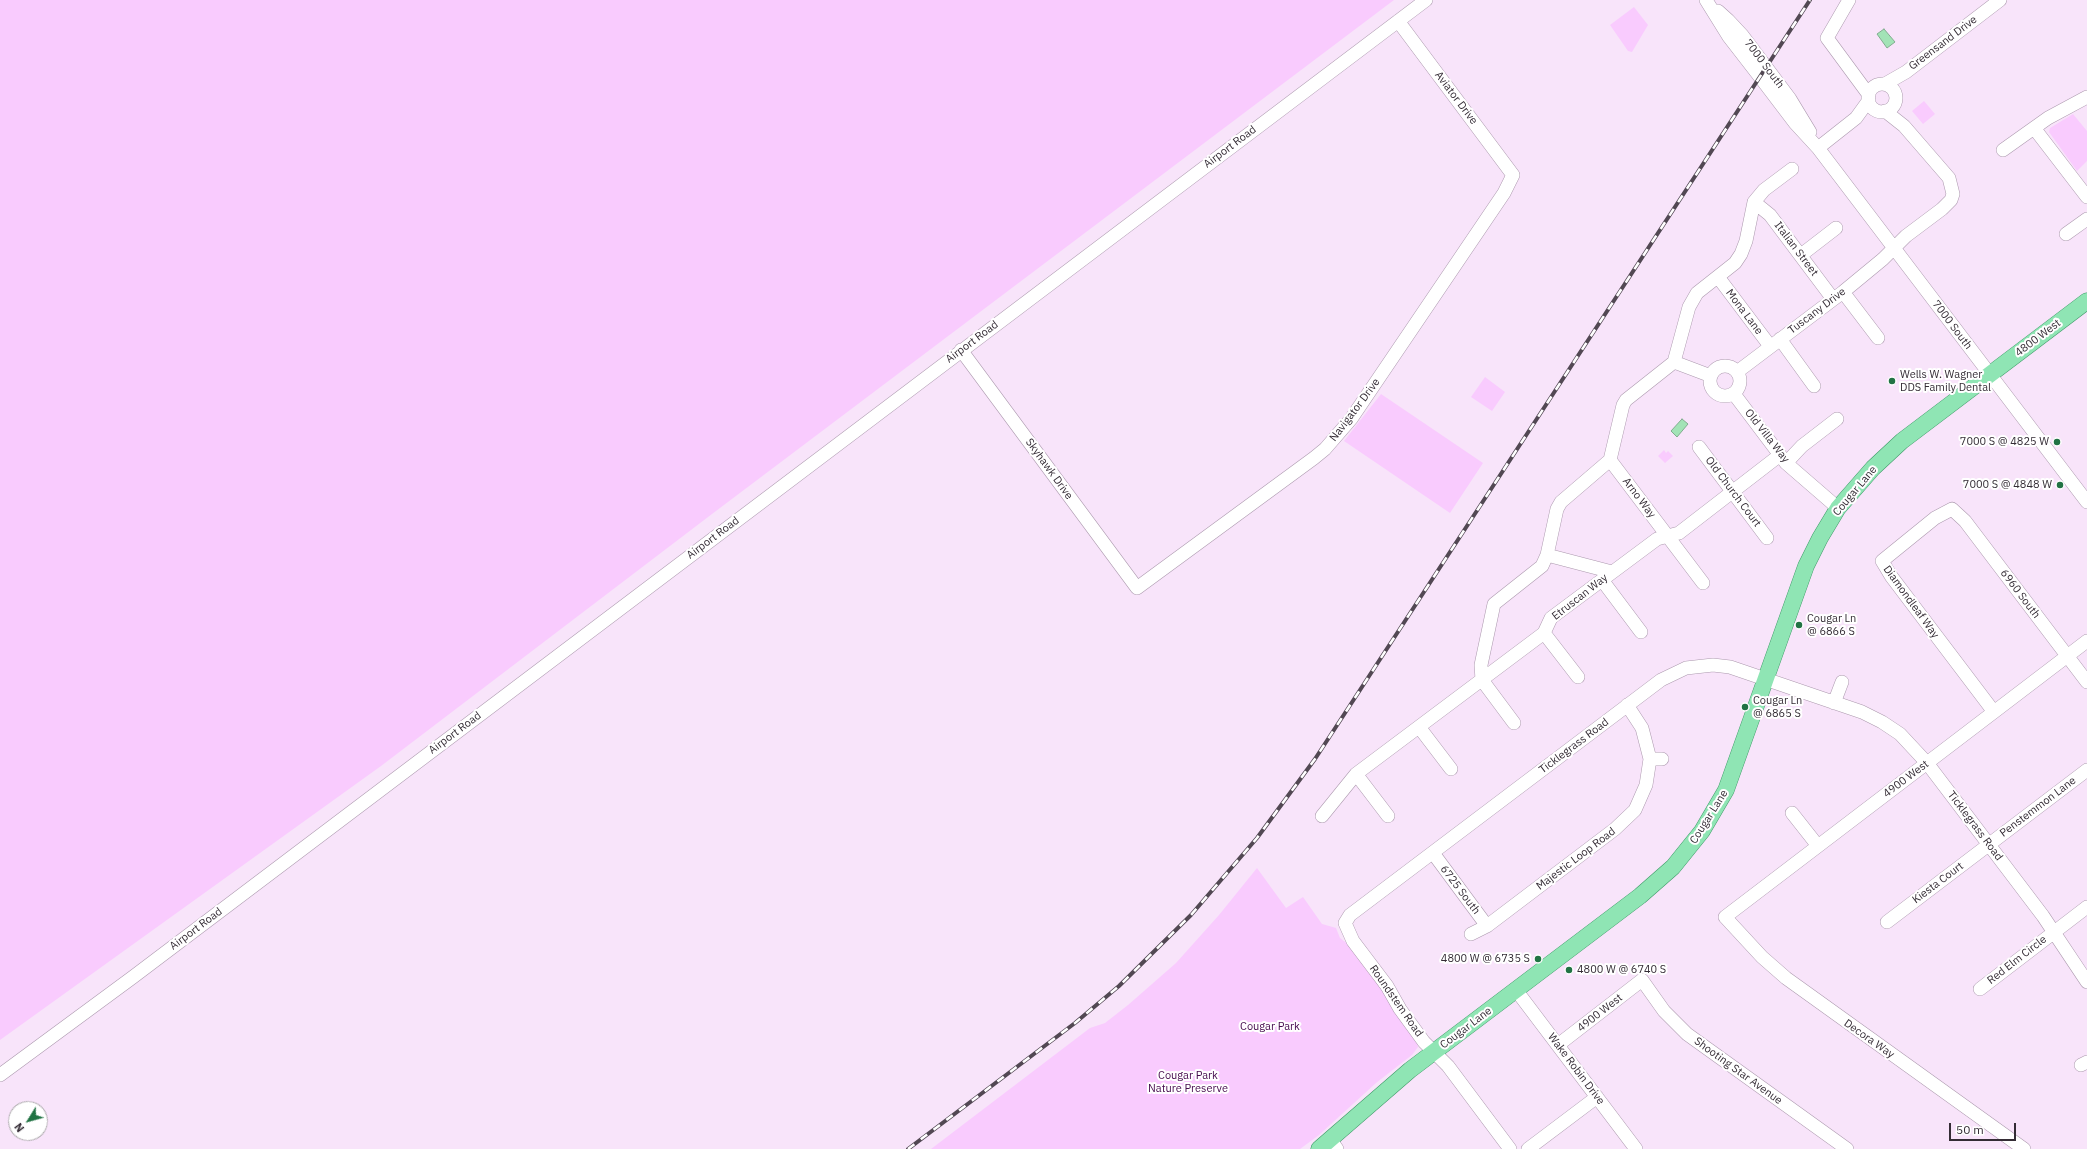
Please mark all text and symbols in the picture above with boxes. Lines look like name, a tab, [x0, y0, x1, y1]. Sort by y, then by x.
street label: Greensand Drive	[1906, 13, 1980, 73]
street label: 7000 South	[1741, 37, 1787, 91]
street label: Aviator Drive	[1432, 69, 1480, 127]
street label: Airport Road	[1201, 123, 1259, 171]
street label: Italian Street	[1771, 219, 1821, 279]
street label: Tuscany Drive	[1786, 285, 1848, 337]
street label: Mona Lane	[1723, 287, 1765, 337]
street label: 7000 South	[1929, 298, 1975, 352]
street label: 4800 West	[2013, 317, 2063, 359]
street label: Airport Road	[943, 318, 1001, 366]
place label: Wells W. Wagner DDS Family Dental	[1900, 368, 1991, 394]
street label: Navigator Drive	[1327, 376, 1383, 444]
marker: Wells W. Wagner DDS Family Dental	[1887, 376, 1897, 386]
street label: Old Villa Way	[1742, 406, 1792, 466]
place label: 7000 S @ 4825 W	[1960, 435, 2049, 449]
street label: Skyhawk Drive	[1022, 436, 1076, 502]
marker: 7000 S @ 4825 W	[2052, 437, 2062, 447]
street label: Old Church Court	[1702, 454, 1764, 530]
street label: Cougar Lane	[1830, 463, 1880, 519]
street label: Arno Way	[1620, 475, 1658, 521]
place label: 7000 S @ 4848 W	[1963, 478, 2052, 492]
marker: 7000 S @ 4848 W	[2055, 480, 2065, 490]
street label: Airport Road	[684, 514, 742, 562]
street label: Diamondleaf Way	[1880, 563, 1942, 641]
street label: 6960 South	[1997, 567, 2043, 621]
street label: Etruscan Way	[1549, 571, 1611, 623]
place label: Cougar Ln @ 6866 S	[1807, 612, 1856, 638]
marker: Cougar Ln @ 6866 S	[1794, 620, 1804, 630]
place label: Cougar Ln @ 6865 S	[1753, 694, 1802, 720]
marker: Cougar Ln @ 6865 S	[1740, 702, 1750, 712]
street label: Airport Road	[426, 709, 484, 757]
street label: Ticklegrass Road	[1537, 716, 1611, 776]
street label: 4900 West	[1881, 758, 1931, 800]
street label: Penstemmon Lane	[1997, 774, 2079, 840]
street label: Cougar Lane	[1687, 788, 1731, 846]
street label: Ticklegrass Road	[1945, 789, 2005, 863]
street label: Majestic Loop Road	[1534, 825, 1618, 893]
street label: Kiesta Court	[1910, 860, 1966, 906]
street label: 6725 South	[1437, 863, 1483, 917]
street label: Airport Road	[167, 905, 225, 953]
street label: Red Elm Circle	[1985, 933, 2049, 987]
place label: 4800 W @ 6735 S	[1441, 952, 1530, 966]
marker: 4800 W @ 6735 S	[1533, 954, 1543, 964]
street label: Roundstem Road	[1366, 963, 1426, 1039]
place label: 4800 W @ 6740 S	[1577, 963, 1666, 977]
marker: 4800 W @ 6740 S	[1564, 965, 1574, 975]
street label: 4900 West	[1575, 991, 1625, 1035]
street label: Cougar Lane	[1438, 1004, 1494, 1052]
street label: Decora Way	[1841, 1017, 1897, 1061]
park label: Cougar Park	[1240, 1020, 1300, 1034]
street label: Wake Robin Drive	[1545, 1031, 1607, 1107]
street label: Shooting Star Avenue	[1691, 1035, 1785, 1107]
park label: Cougar Park Nature Preserve	[1148, 1069, 1228, 1095]
north arrow	[8, 1101, 48, 1141]
scale bar	[1951, 1115, 2018, 1141]
text: N	[11, 1120, 27, 1135]
text: 50 m	[1956, 1122, 1984, 1137]

